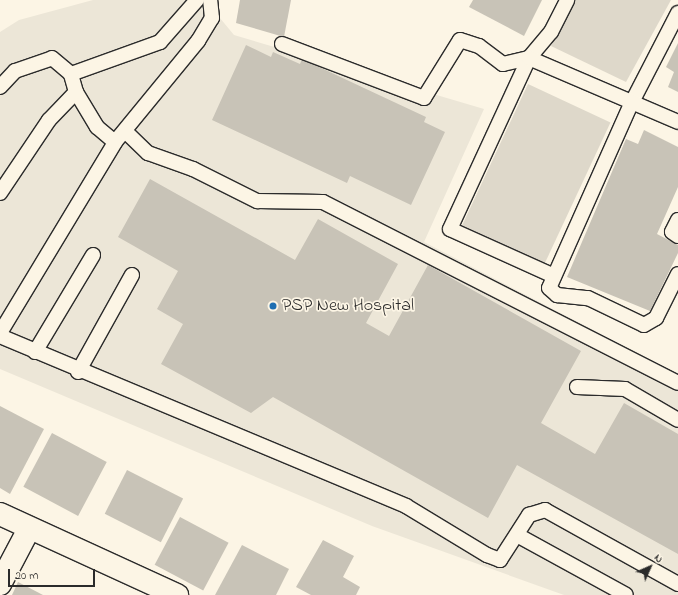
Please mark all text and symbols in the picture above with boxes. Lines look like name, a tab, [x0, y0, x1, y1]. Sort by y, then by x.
place label: PSP New Hospital	[282, 295, 414, 317]
marker: PSP New Hospital	[267, 300, 279, 312]
north arrow	[630, 547, 670, 587]
text: N	[650, 550, 667, 567]
scale bar	[10, 561, 97, 587]
text: 20 m	[15, 567, 38, 585]

